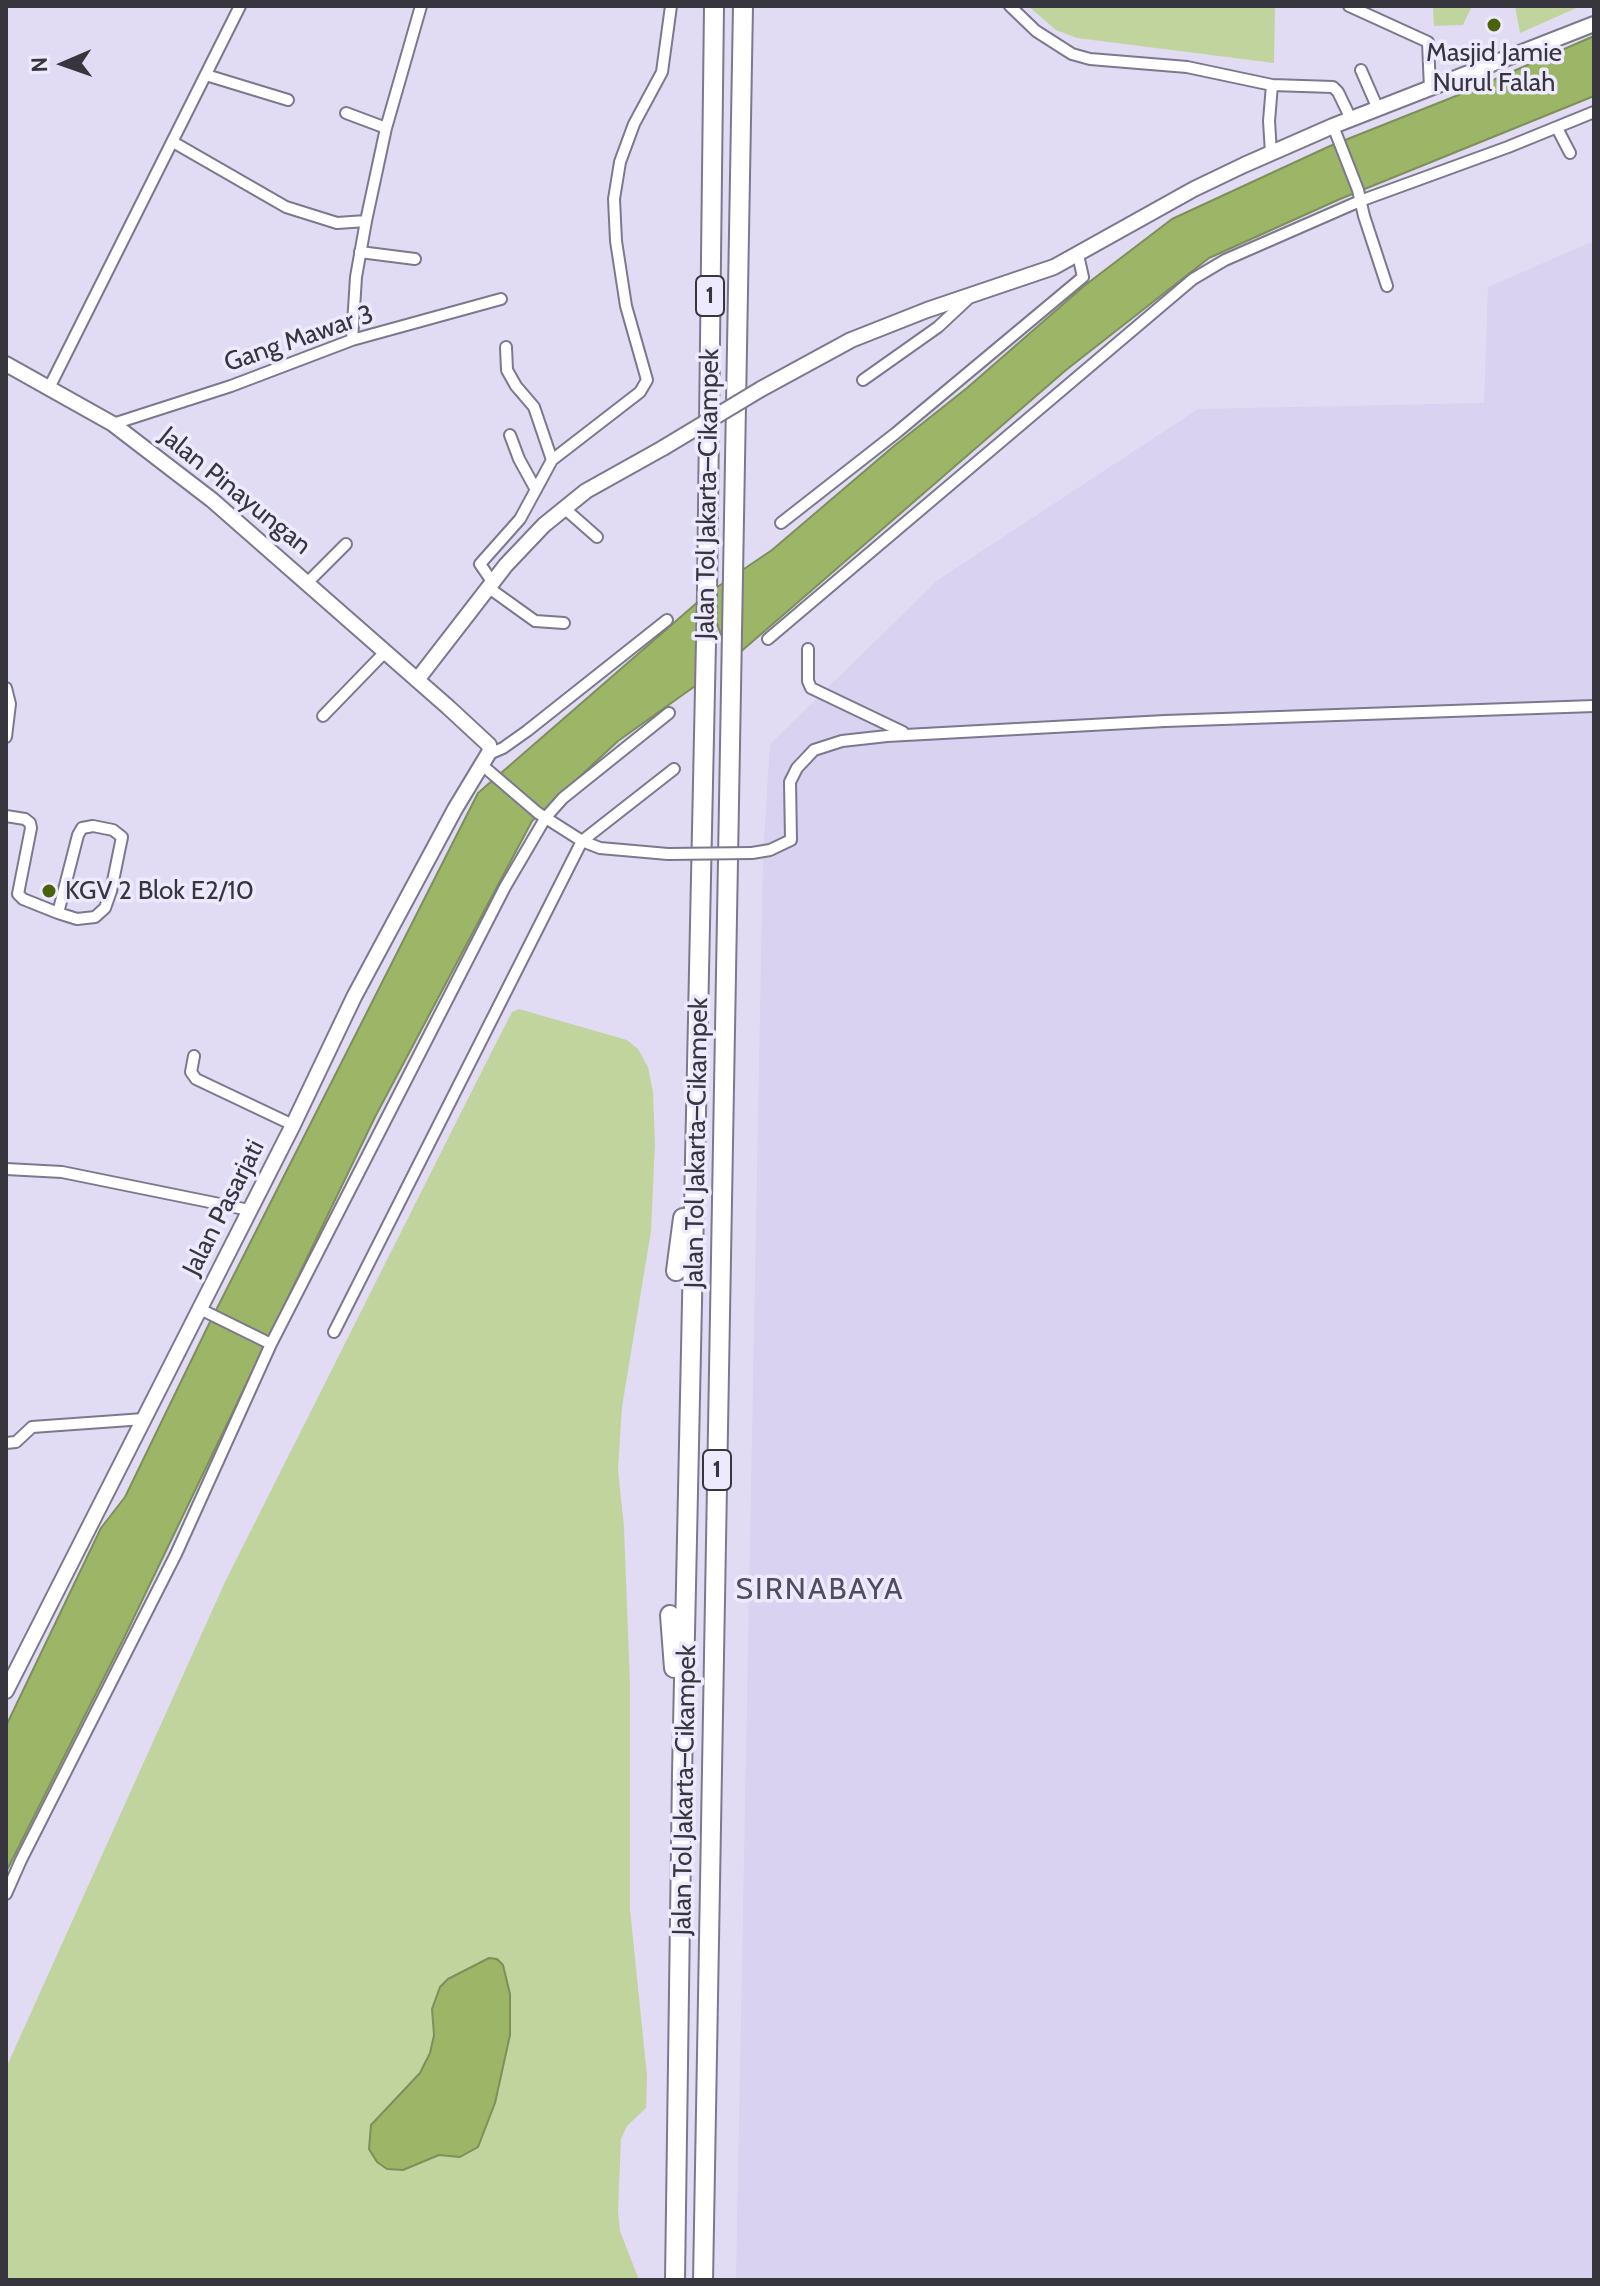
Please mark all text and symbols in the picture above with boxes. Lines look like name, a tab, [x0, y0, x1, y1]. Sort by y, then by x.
marker: Masjid Jamie Nurul Falah	[1485, 16, 1503, 34]
north arrow	[24, 24, 104, 104]
place label: Masjid Jamie Nurul Falah	[1426, 37, 1562, 98]
text: N	[26, 57, 53, 73]
road number: 1	[696, 276, 724, 316]
street label: Gang Mawar 3	[220, 299, 378, 379]
street label: Jalan Tol Jakarta–Cikampek	[690, 348, 726, 640]
street label: Jalan Pinayungan	[153, 420, 317, 562]
place label: KGV 2 Blok E2/10	[65, 875, 254, 907]
marker: KGV 2 Blok E2/10	[40, 882, 58, 900]
street label: Jalan Tol Jakarta–Cikampek	[679, 997, 715, 1289]
street label: Jalan Pasarjati	[176, 1135, 272, 1281]
road number: 1	[703, 1450, 731, 1490]
district label: SIRNABAYA	[736, 1572, 904, 1608]
street label: Jalan Tol Jakarta–Cikampek	[667, 1644, 703, 1936]

